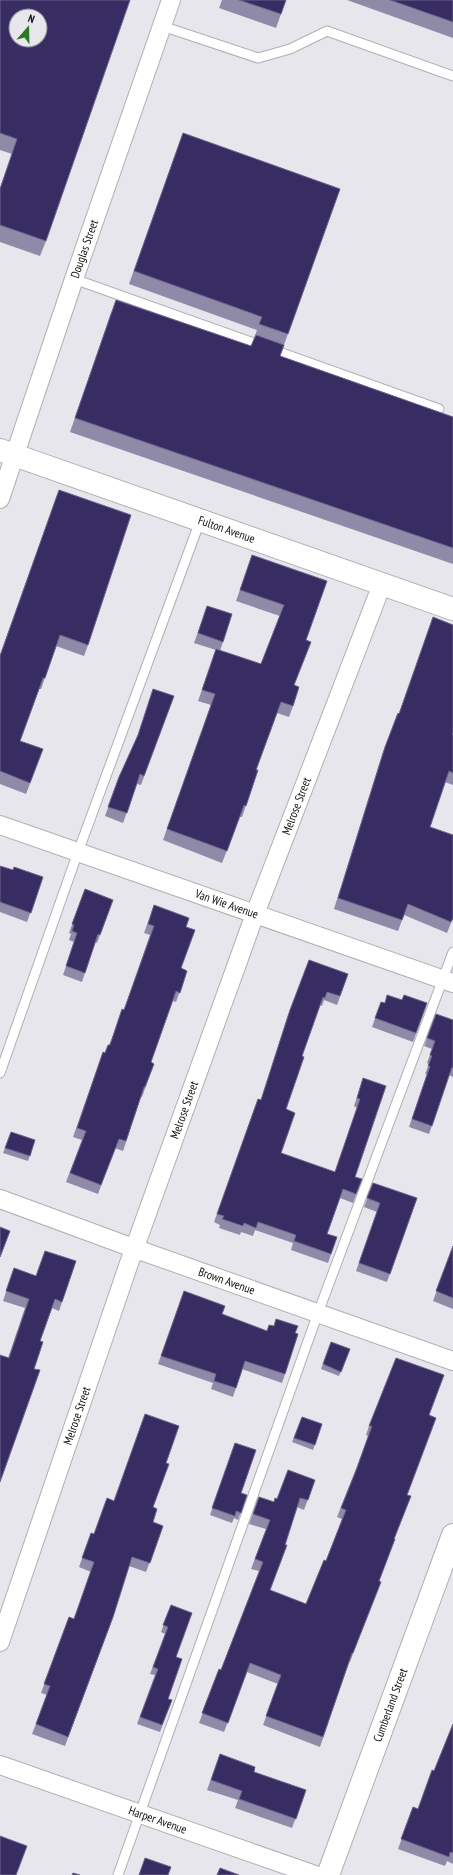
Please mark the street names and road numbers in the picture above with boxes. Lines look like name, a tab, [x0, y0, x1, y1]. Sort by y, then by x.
street label: Douglas Street	[67, 217, 101, 280]
street label: Fulton Avenue	[196, 512, 257, 546]
street label: Melrose Street	[278, 774, 314, 837]
street label: Van Wie Avenue	[192, 885, 260, 921]
street label: Melrose Street	[167, 1078, 201, 1141]
street label: Brown Avenue	[196, 1264, 257, 1297]
street label: Melrose Street	[60, 1384, 94, 1447]
street label: Cumberland Street	[370, 1665, 411, 1744]
street label: Harper Avenue	[127, 1803, 189, 1837]

